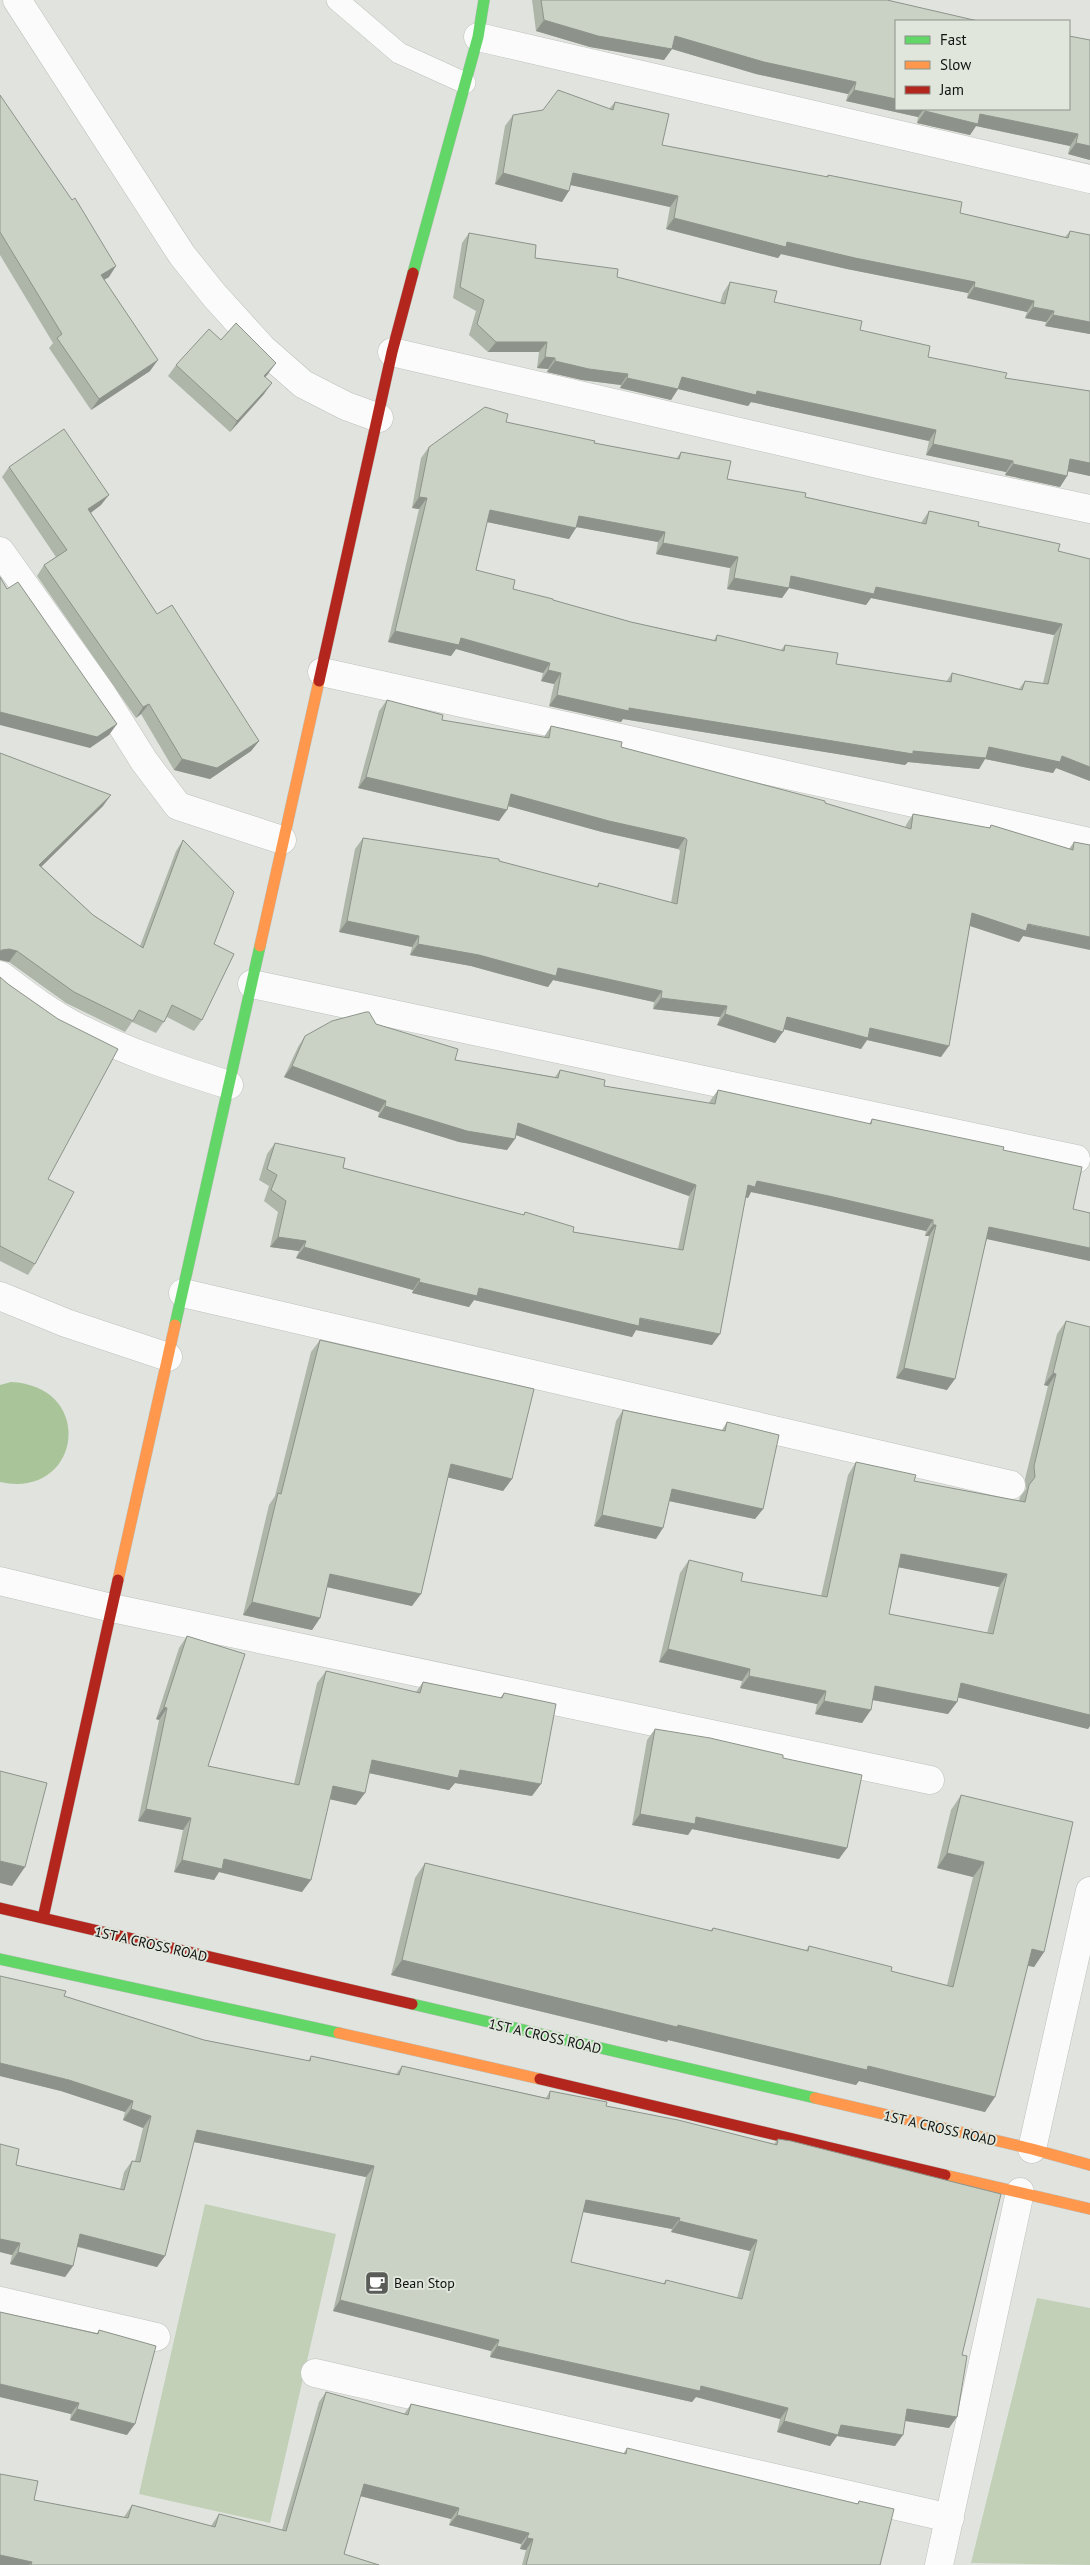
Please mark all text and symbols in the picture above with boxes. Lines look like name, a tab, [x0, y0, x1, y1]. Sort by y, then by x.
legend	[895, 20, 1070, 110]
text: Fast	[940, 30, 967, 49]
text: Slow	[940, 55, 971, 74]
text: Jam	[939, 80, 964, 99]
street label: 1ST A CROSS ROAD	[93, 1922, 209, 1966]
street label: 1ST A CROSS ROAD	[487, 2014, 603, 2058]
street label: 1ST A CROSS ROAD	[882, 2106, 998, 2150]
cafe icon: Bean Stop	[364, 2270, 390, 2296]
place label: Bean Stop	[394, 2274, 455, 2292]

